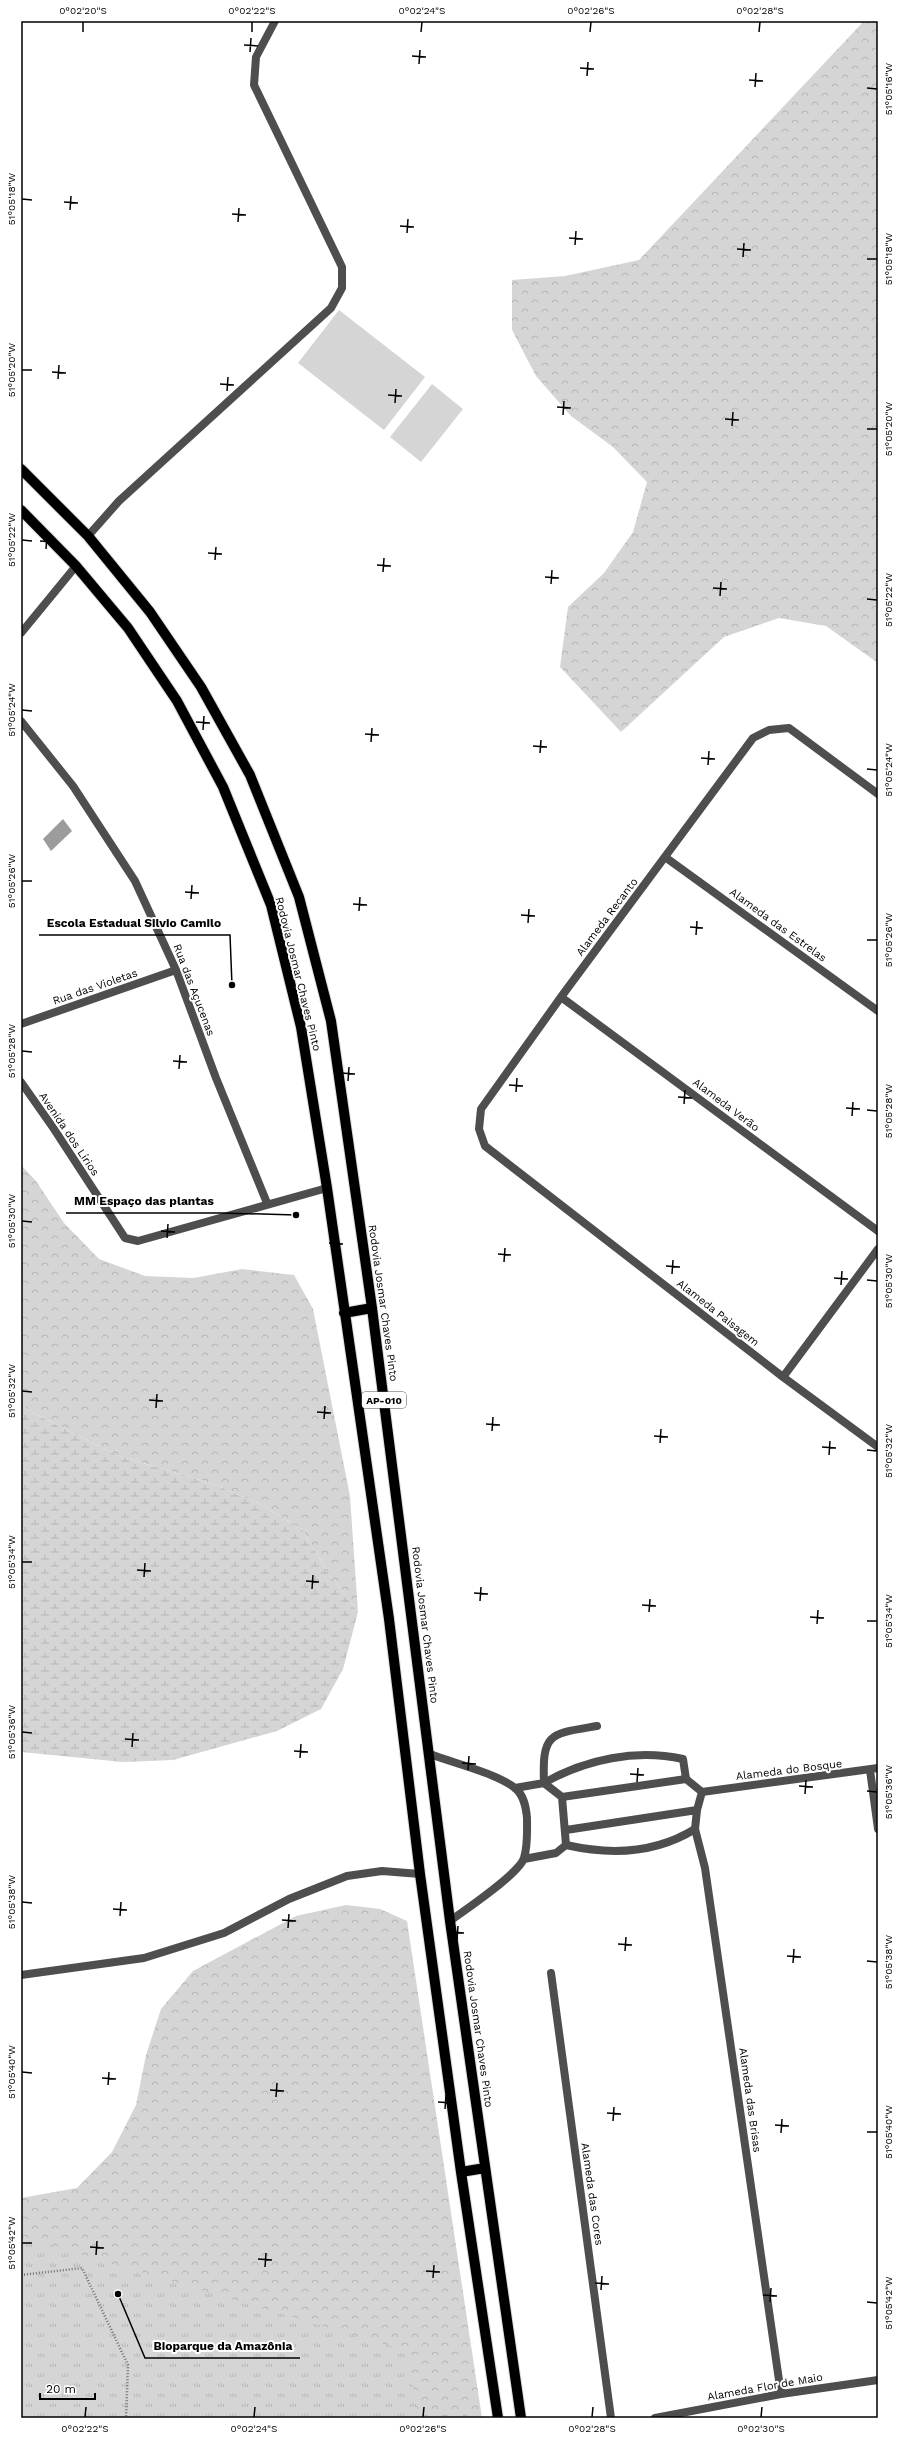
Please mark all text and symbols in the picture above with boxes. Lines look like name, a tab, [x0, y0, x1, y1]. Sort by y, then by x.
text: 0°02'20"S	[59, 5, 107, 16]
text: 0°02'22"S	[228, 5, 276, 16]
text: 0°02'24"S	[399, 5, 445, 16]
text: 0°02'26"S	[567, 5, 615, 16]
text: 0°02'28"S	[736, 5, 784, 16]
text: 51°05'16"W	[883, 62, 894, 115]
text: 51°05'18"W	[6, 172, 17, 225]
text: 51°05'18"W	[883, 232, 894, 285]
text: 51°05'20"W	[6, 342, 17, 397]
text: 51°05'20"W	[883, 401, 894, 456]
text: 51°05'22"W	[6, 513, 17, 567]
text: 51°05'22"W	[883, 573, 894, 627]
text: 51°05'24"W	[6, 683, 17, 737]
text: 51°05'24"W	[883, 743, 894, 797]
text: 51°05'26"W	[6, 853, 17, 908]
street label: Alameda Recanto	[573, 876, 641, 958]
street label: Alameda das Estrelas	[727, 886, 829, 965]
street label: Rodovia Josmar Chaves Pinto	[273, 896, 323, 1052]
callout: Escola Estadual Silvio Camilo	[39, 911, 230, 935]
text: 51°05'26"W	[883, 912, 894, 967]
text: Escola Estadual Silvio Camilo	[47, 916, 221, 930]
street label: Rua das Açucenas	[170, 942, 218, 1038]
street label: Rua das Violetas	[51, 966, 139, 1008]
text: 51°05'28"W	[6, 1023, 17, 1078]
street label: Alameda Verão	[690, 1076, 762, 1134]
text: 51°05'28"W	[883, 1083, 894, 1138]
street label: Avenida dos Lírios	[36, 1090, 102, 1178]
callout: MM Espaço das plantas	[66, 1189, 222, 1213]
text: 51°05'30"W	[6, 1193, 17, 1248]
text: MM Espaço das plantas	[74, 1194, 215, 1208]
street label: Rodovia Josmar Chaves Pinto	[366, 1224, 400, 1382]
text: 51°05'30"W	[883, 1253, 894, 1308]
street label: Alameda Paisagem	[674, 1277, 762, 1349]
text: 51°05'32"W	[6, 1364, 17, 1418]
road number: AP-010	[362, 1392, 406, 1408]
text: 51°05'32"W	[883, 1424, 894, 1478]
text: 51°05'34"W	[6, 1535, 17, 1589]
street label: Rodovia Josmar Chaves Pinto	[409, 1546, 441, 1704]
text: 51°05'34"W	[883, 1594, 894, 1648]
text: 51°05'36"W	[6, 1704, 17, 1759]
street label: Alameda do Bosque	[735, 1757, 843, 1783]
text: 51°05'36"W	[883, 1764, 894, 1819]
text: 51°05'38"W	[6, 1874, 17, 1929]
text: 51°05'38"W	[883, 1934, 894, 1989]
street label: Rodovia Josmar Chaves Pinto	[461, 1950, 495, 2108]
text: 51°05'40"W	[6, 2045, 17, 2099]
street label: Alameda das Brisas	[736, 2047, 764, 2153]
text: 51°05'40"W	[883, 2105, 894, 2159]
street label: Alameda das Cores	[578, 2142, 606, 2246]
text: 51°05'42"W	[6, 2216, 17, 2270]
text: 51°05'42"W	[883, 2276, 894, 2330]
callout: Bioparque da Amazônia	[145, 2334, 300, 2358]
text: Bioparque da Amazônia	[154, 2339, 292, 2353]
street label: Alameda Flor de Maio	[706, 2370, 824, 2404]
scale bar	[40, 2375, 95, 2401]
text: 20 m	[46, 2382, 76, 2396]
text: 0°02'22"S	[61, 2423, 109, 2434]
text: 0°02'24"S	[231, 2423, 277, 2434]
text: 0°02'26"S	[399, 2423, 447, 2434]
text: 0°02'28"S	[568, 2423, 616, 2434]
text: 0°02'30"S	[737, 2423, 785, 2434]

